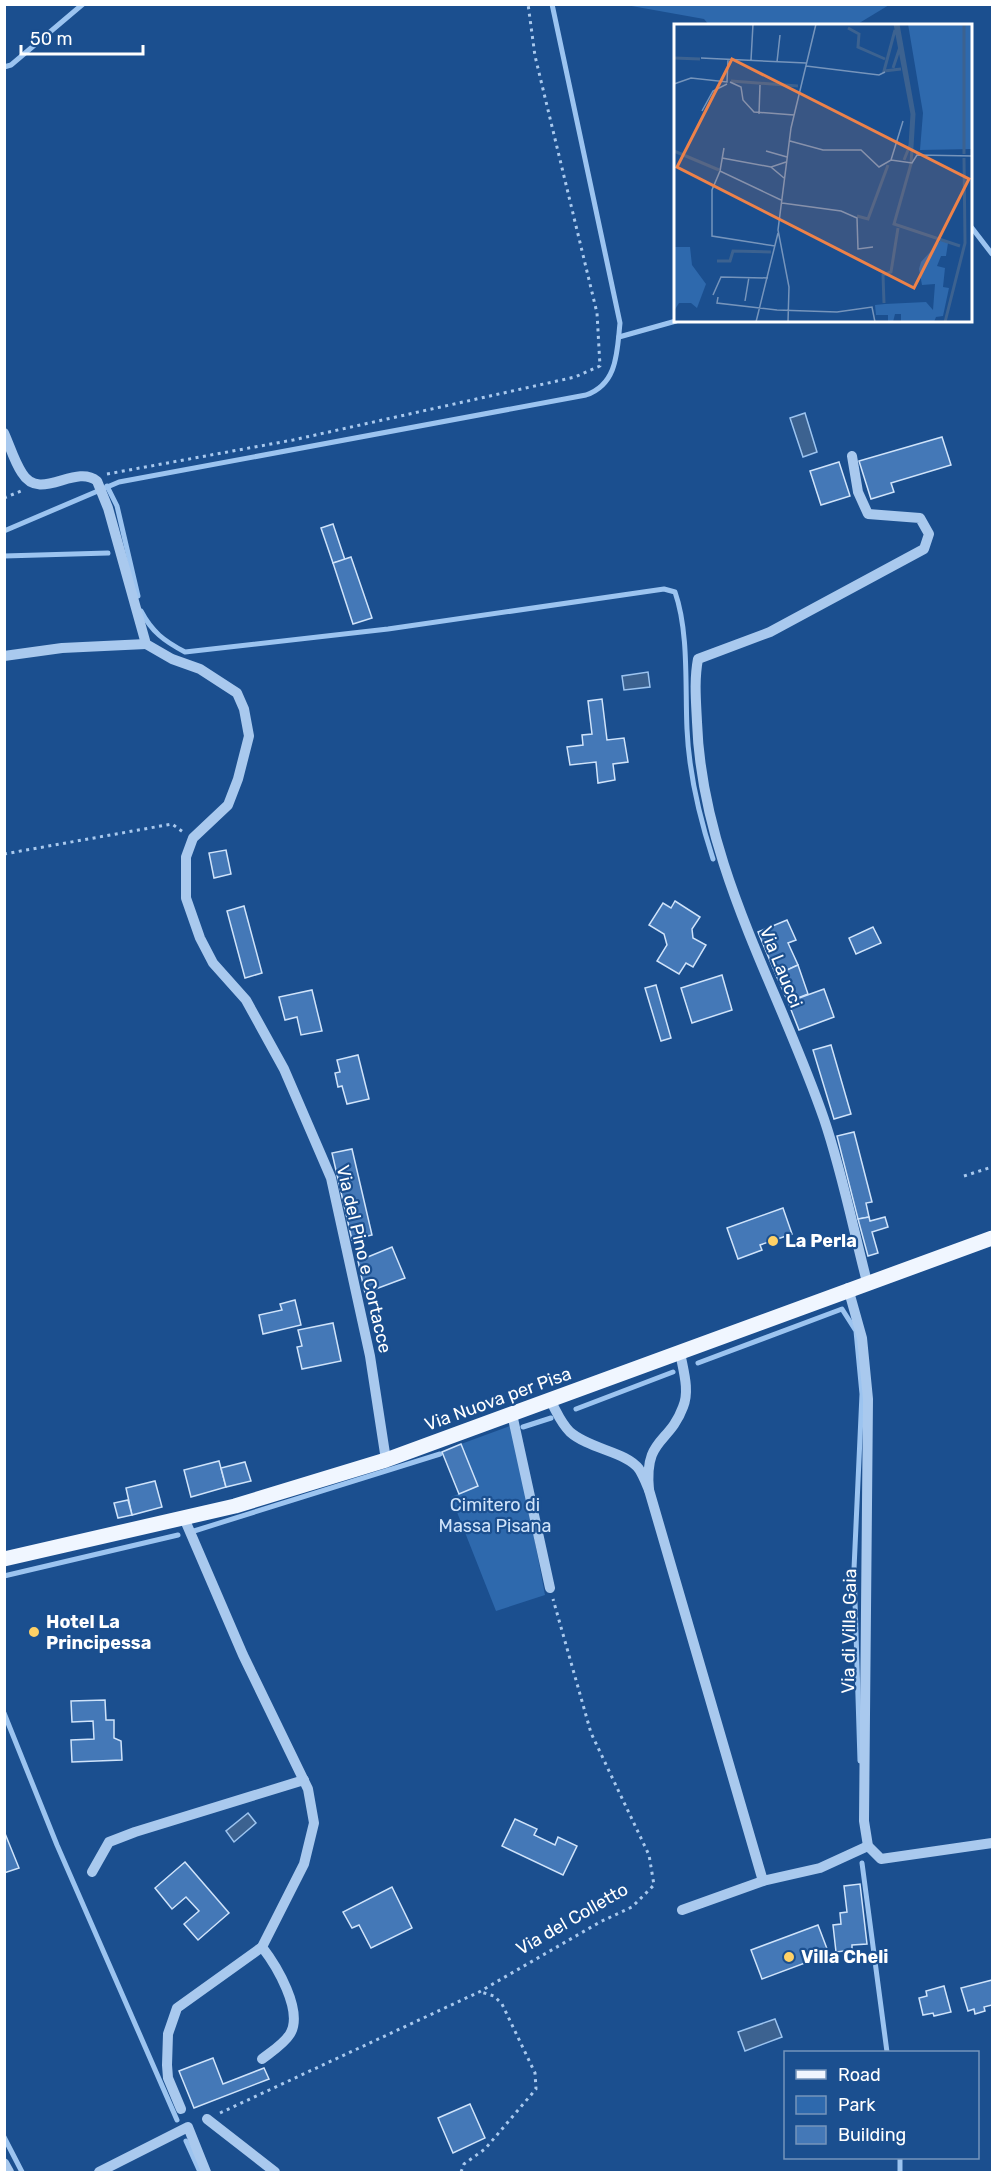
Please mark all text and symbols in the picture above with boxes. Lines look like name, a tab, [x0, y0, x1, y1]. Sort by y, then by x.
scale bar	[21, 18, 142, 56]
inset map	[674, 24, 973, 322]
text: 50 m	[30, 28, 73, 50]
street label: Via Laucci	[755, 923, 807, 1011]
street label: Via del Pino e Cortacce	[332, 1163, 396, 1355]
place label: La Perla	[785, 1230, 857, 1252]
marker: La Perla	[766, 1234, 780, 1248]
street label: Via Nuova per Pisa	[422, 1362, 574, 1436]
park label: Cimitero di Massa Pisana	[439, 1494, 551, 1537]
street label: Via di Villa Gaia	[837, 1568, 861, 1694]
place label: Hotel La Principessa	[46, 1611, 151, 1654]
marker: Hotel La Principessa	[27, 1625, 41, 1639]
street label: Via del Colletto	[512, 1878, 632, 1960]
place label: Villa Cheli	[801, 1946, 889, 1968]
marker: Villa Cheli	[782, 1950, 796, 1964]
legend	[784, 2051, 979, 2159]
text: Road	[838, 2064, 881, 2086]
text: Park	[838, 2094, 876, 2116]
text: Building	[838, 2124, 906, 2146]

